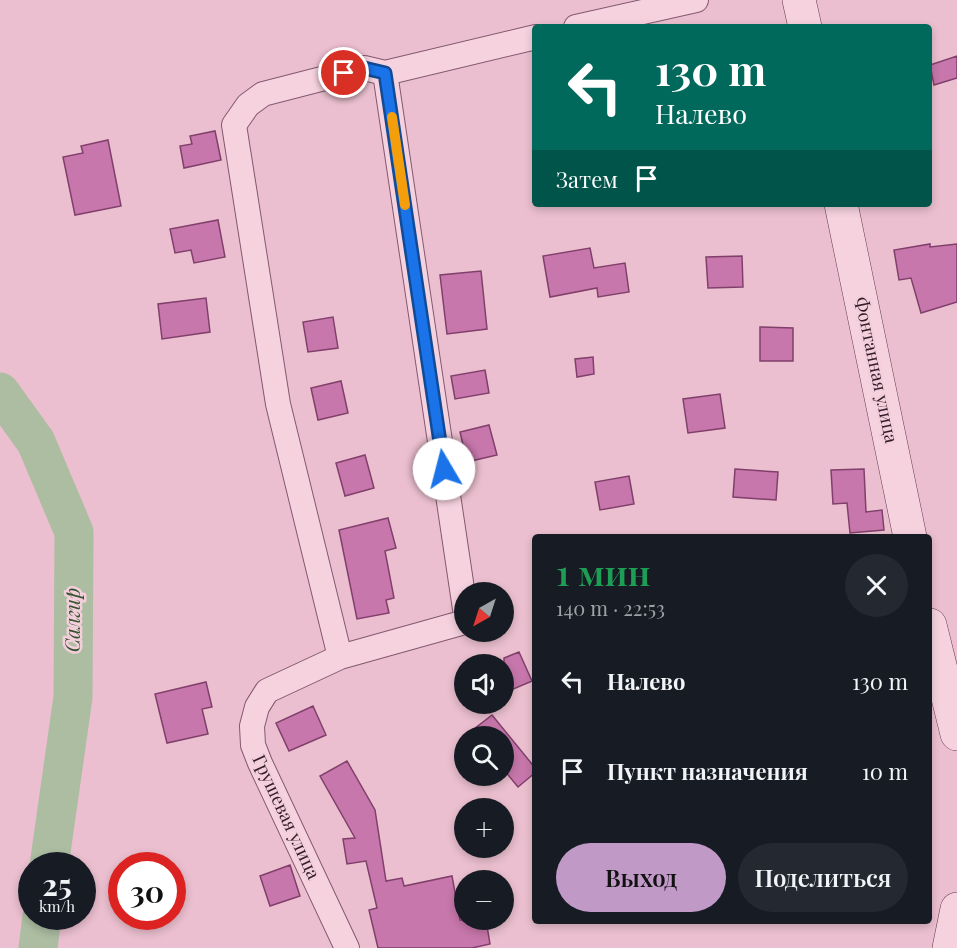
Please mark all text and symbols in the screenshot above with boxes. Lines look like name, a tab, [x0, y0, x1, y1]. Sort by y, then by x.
text: 130 m	[655, 41, 766, 97]
pin	[318, 47, 369, 98]
icon: left	[556, 48, 634, 126]
icon: arrive	[327, 56, 360, 89]
text: Налево	[655, 95, 747, 131]
icon: arrive	[630, 162, 663, 195]
text: Затем	[556, 164, 618, 194]
street label: Фонтанная улица	[850, 295, 904, 445]
position arrow	[412, 437, 476, 501]
text: 1 мин	[556, 547, 651, 595]
button: close	[845, 554, 908, 617]
north arrow	[454, 582, 514, 642]
map controls	[454, 582, 514, 930]
water label: Салгир	[58, 588, 85, 652]
text: 140 m · 22:53	[556, 594, 665, 621]
button: sound	[454, 654, 514, 714]
icon: left	[556, 665, 589, 698]
text: Налево	[607, 666, 685, 696]
text: 130 m	[852, 666, 908, 696]
button: search	[454, 726, 514, 786]
street label: Грушевая улица	[248, 750, 326, 883]
icon: arrive	[556, 755, 589, 788]
text: Пункт назначения	[607, 756, 808, 786]
text: 10 m	[862, 756, 908, 786]
button: +	[454, 798, 514, 858]
button: Выход	[556, 843, 726, 912]
button: Поделиться	[738, 843, 908, 912]
speed limit sign: 30	[108, 852, 186, 930]
text: 25	[42, 864, 72, 904]
button: −	[454, 870, 514, 930]
text: km/h	[39, 896, 75, 916]

